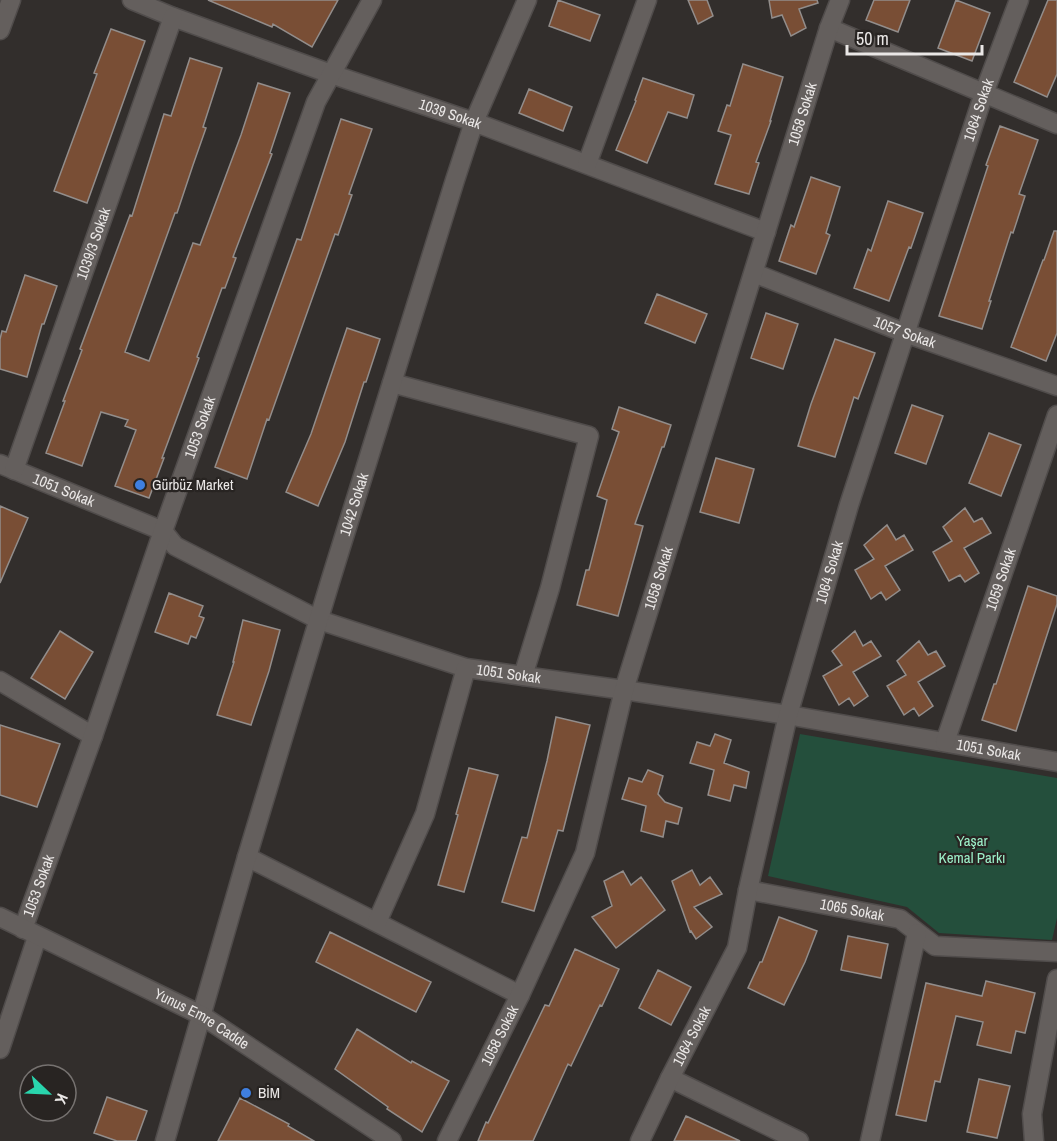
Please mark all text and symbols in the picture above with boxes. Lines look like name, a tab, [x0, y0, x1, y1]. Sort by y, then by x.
scale bar	[847, 18, 982, 56]
text: 50 m	[856, 26, 889, 51]
street label: 1064 Sokak	[958, 75, 999, 144]
street label: 1058 Sokak	[782, 79, 822, 148]
street label: 1039 Sokak	[416, 93, 486, 134]
street label: 1039/3 Sokak	[71, 204, 116, 282]
street label: 1057 Sokak	[871, 311, 940, 353]
street label: 1053 Sokak	[179, 392, 221, 461]
street label: 1051 Sokak	[30, 468, 99, 512]
street label: 1042 Sokak	[334, 469, 374, 539]
place label: Gürbüz Market	[152, 474, 234, 495]
marker: Gürbüz Market	[133, 478, 147, 492]
street label: 1064 Sokak	[810, 537, 848, 606]
street label: 1058 Sokak	[638, 543, 678, 612]
street label: 1059 Sokak	[980, 544, 1021, 613]
street label: 1051 Sokak	[475, 659, 543, 688]
street label: 1051 Sokak	[955, 734, 1023, 766]
park label: Yaşar Kemal Parkı	[939, 830, 1006, 868]
street label: 1053 Sokak	[17, 851, 59, 920]
street label: 1065 Sokak	[818, 893, 887, 926]
street label: Yunus Emre Cadde	[151, 983, 254, 1054]
street label: 1058 Sokak	[475, 1001, 524, 1069]
street label: 1064 Sokak	[667, 1001, 716, 1070]
north arrow	[18, 1063, 78, 1123]
place label: BİM	[258, 1082, 280, 1103]
marker: BİM	[239, 1086, 253, 1100]
text: K	[50, 1090, 74, 1108]

